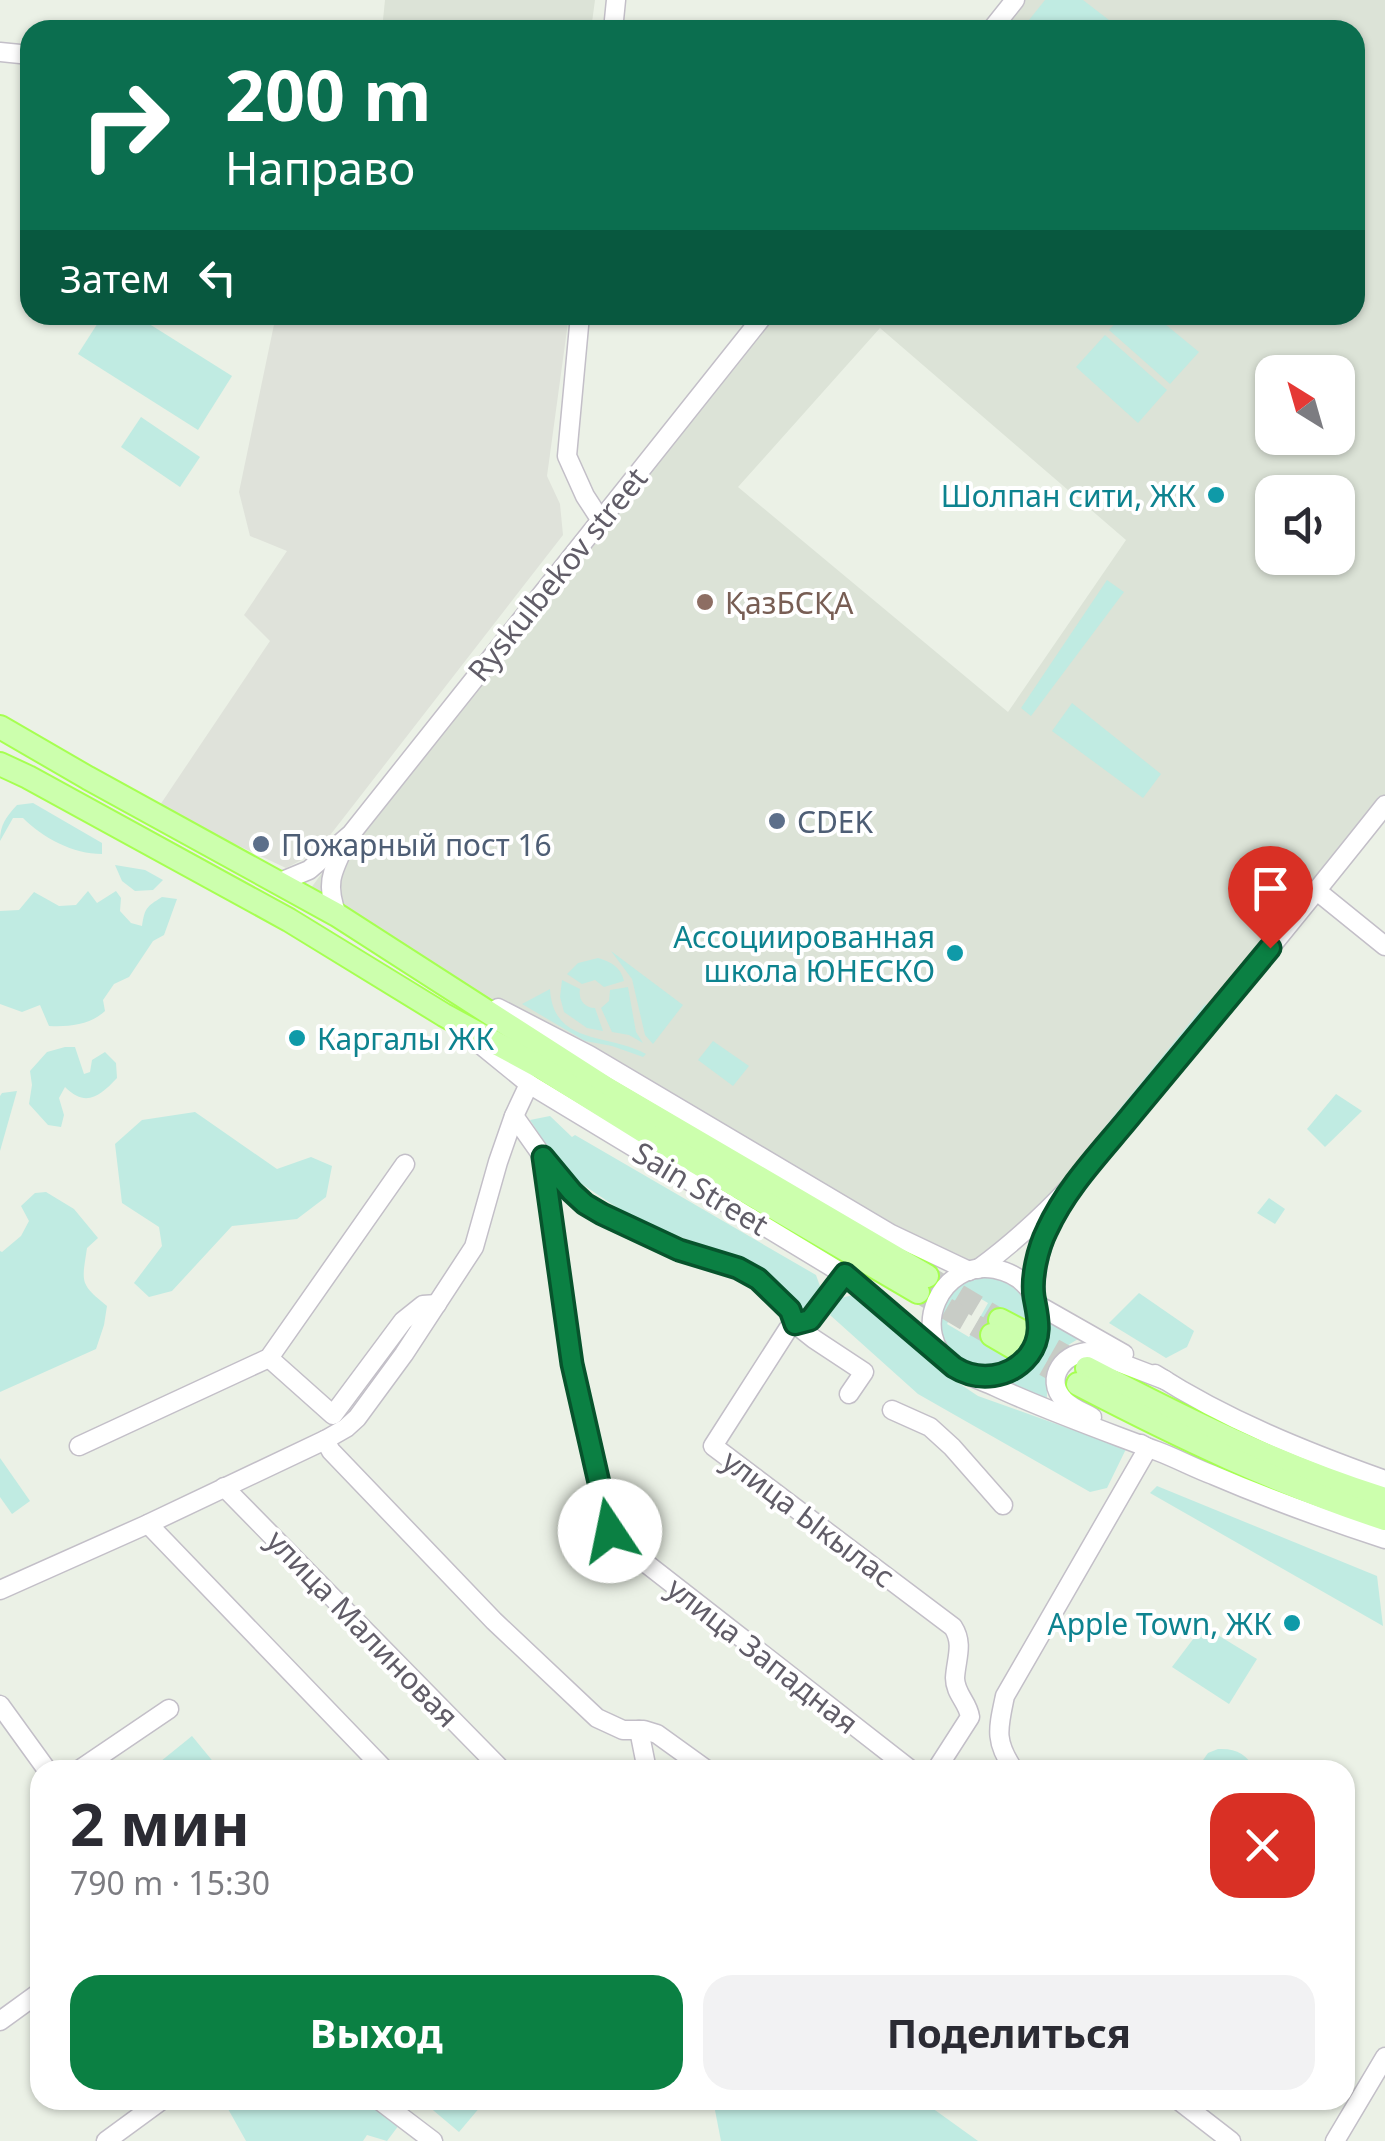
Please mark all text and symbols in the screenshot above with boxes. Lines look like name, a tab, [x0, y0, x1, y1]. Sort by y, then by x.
text: 200 m	[225, 46, 432, 142]
icon: right	[60, 60, 190, 190]
text: Направо	[225, 137, 415, 198]
icon: left	[190, 250, 245, 305]
text: Затем	[60, 252, 170, 304]
north arrow	[1255, 355, 1355, 455]
map controls	[1255, 355, 1355, 575]
street label: Ryskulbekov street	[458, 458, 656, 690]
place label: Шолпан сити, ЖК	[941, 475, 1196, 516]
button: sound	[1255, 475, 1355, 575]
marker: Шолпан сити, ЖК	[1205, 484, 1227, 506]
place label: ҚазБСҚА	[725, 582, 854, 623]
marker: ҚазБСҚА	[694, 591, 716, 613]
place label: CDEK	[797, 801, 874, 842]
marker: CDEK	[766, 810, 788, 832]
place label: Пожарный пост 16	[281, 824, 552, 865]
marker: Пожарный пост 16	[250, 833, 272, 855]
pin	[1228, 846, 1313, 949]
icon: arrive	[1243, 861, 1298, 916]
place label: Ассоциированная школа ЮНЕСКО	[673, 916, 935, 991]
marker: Ассоциированная школа ЮНЕСКО	[944, 942, 966, 964]
place label: Каргалы ЖК	[317, 1018, 495, 1059]
marker: Каргалы ЖК	[286, 1027, 308, 1049]
street label: Sain Street	[626, 1132, 776, 1245]
street label: улица Ыкылас	[714, 1440, 904, 1596]
position arrow	[558, 1479, 662, 1583]
street label: улица Малиновая	[258, 1520, 468, 1736]
street label: улица Западная	[659, 1567, 867, 1743]
place label: Apple Town, ЖК	[1047, 1603, 1272, 1644]
marker: Apple Town, ЖК	[1281, 1612, 1303, 1634]
text: 2 мин	[70, 1782, 250, 1864]
button: close	[1210, 1793, 1315, 1898]
text: 790 m · 15:30	[70, 1861, 270, 1904]
button: Выход	[70, 1975, 683, 2090]
button: Поделиться	[703, 1975, 1315, 2090]

